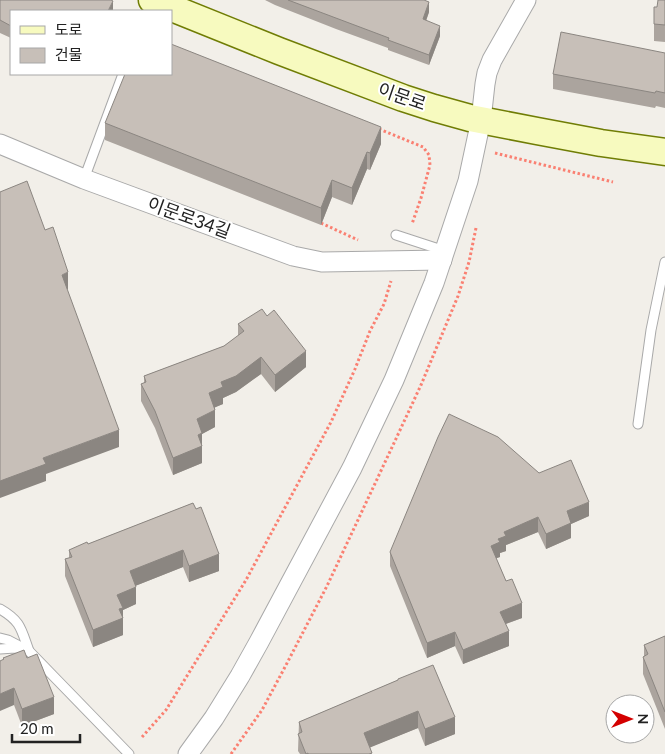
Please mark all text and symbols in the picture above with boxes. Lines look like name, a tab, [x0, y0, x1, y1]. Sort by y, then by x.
legend	[10, 10, 172, 75]
text: 도로	[55, 20, 83, 38]
text: 건물	[55, 45, 83, 63]
street label: 이문로	[375, 78, 429, 115]
street label: 이문로34길	[145, 192, 234, 242]
north arrow	[605, 694, 655, 744]
scale bar	[12, 712, 80, 744]
text: N	[635, 714, 652, 724]
text: 20 m	[20, 719, 54, 737]

